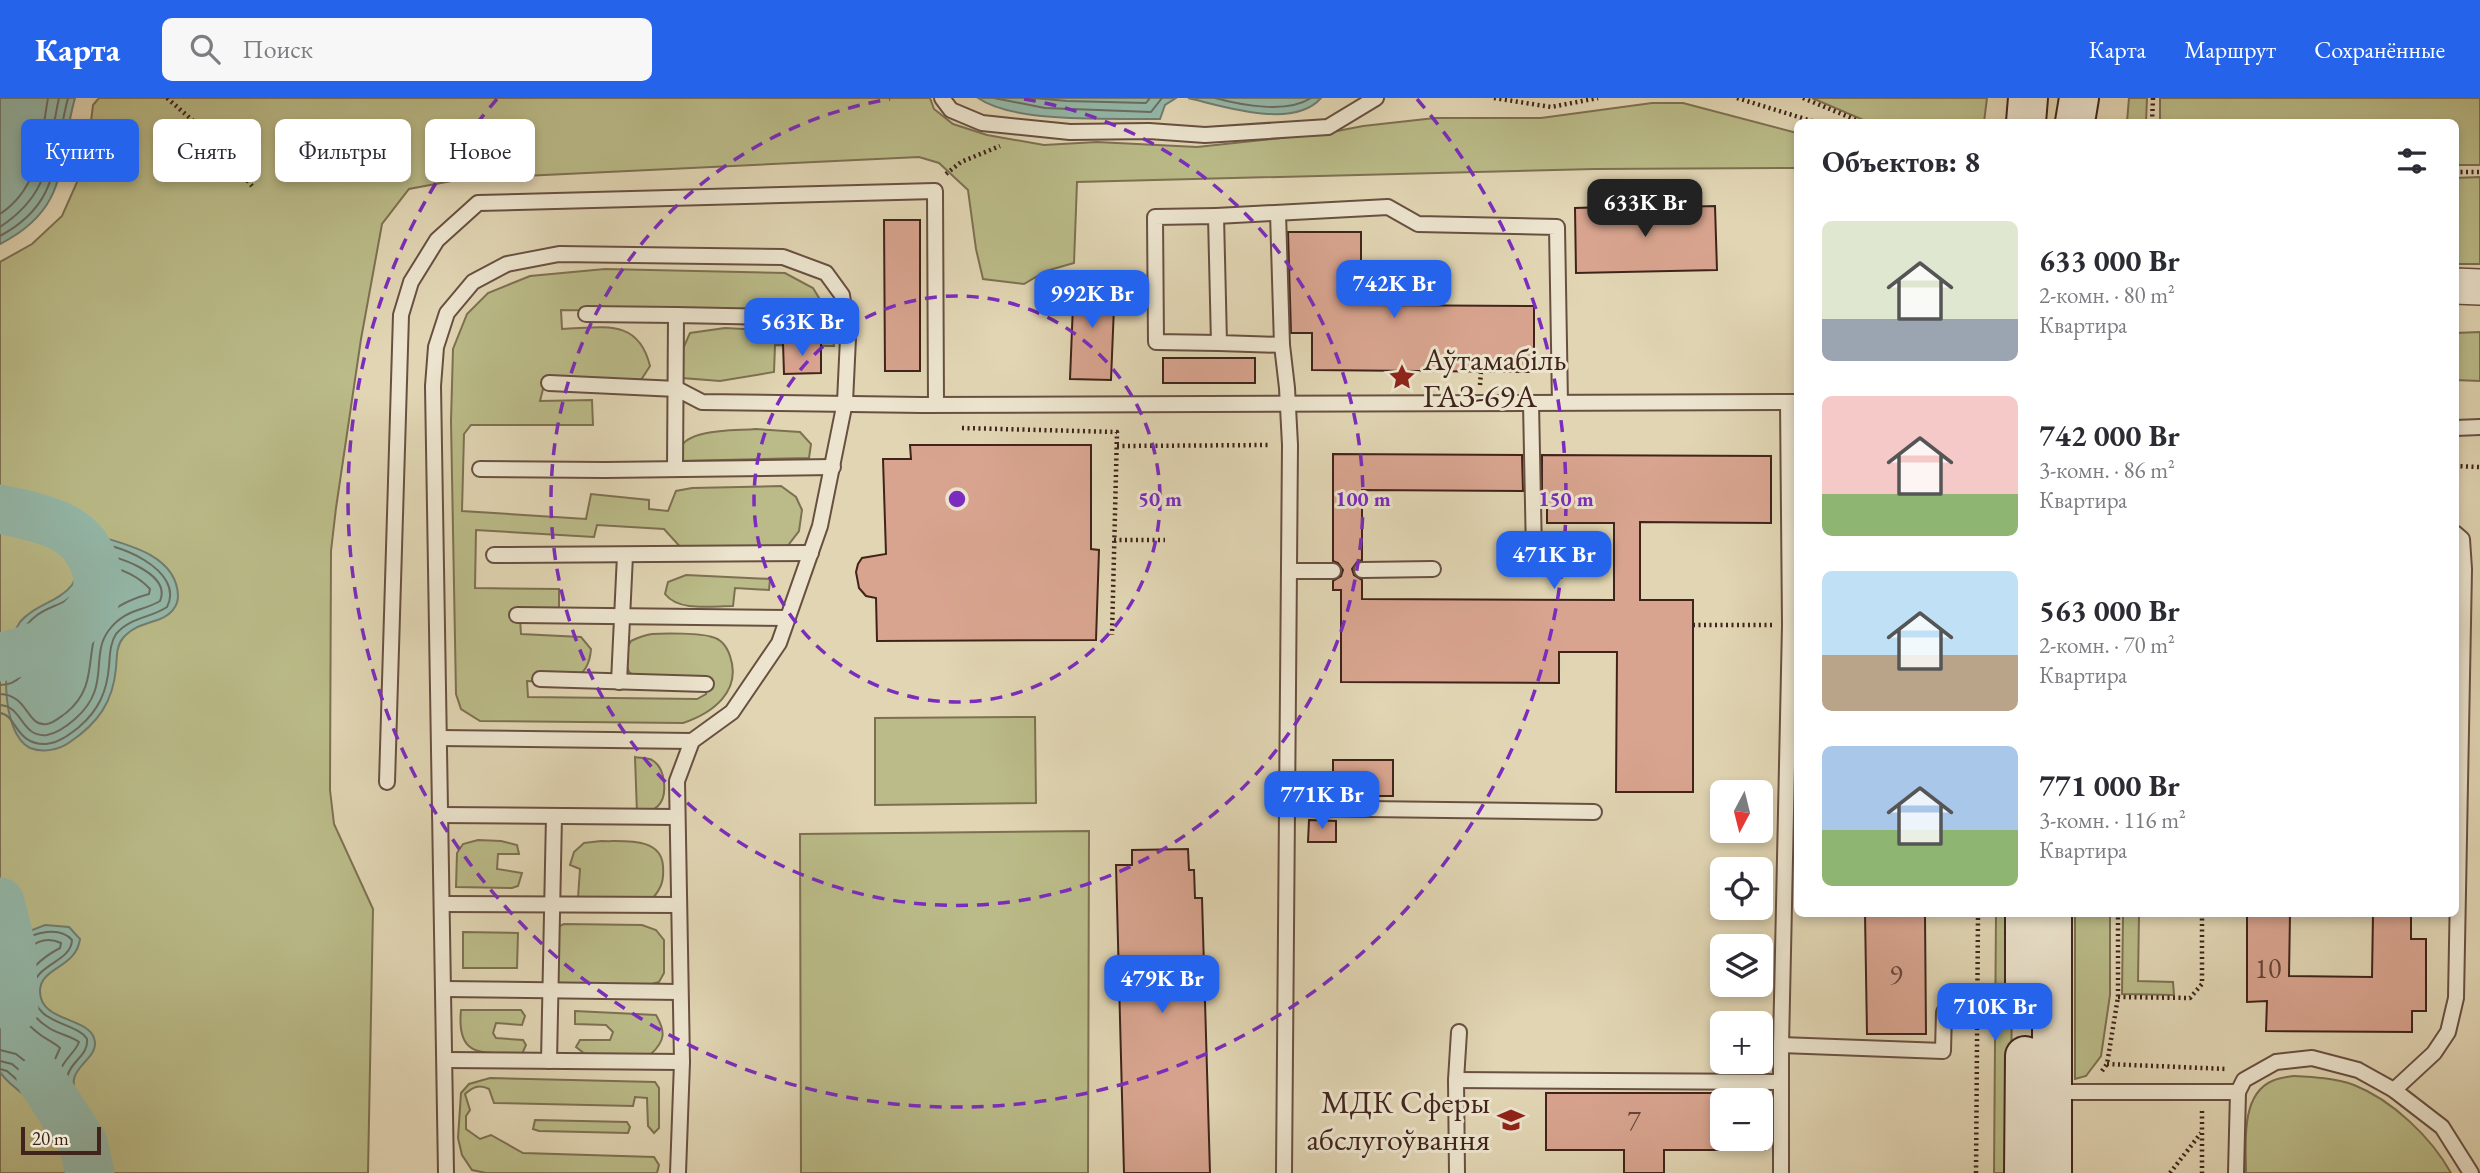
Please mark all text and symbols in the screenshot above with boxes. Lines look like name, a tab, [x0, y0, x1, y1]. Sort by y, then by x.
search box	[162, 18, 652, 81]
text: Карта	[35, 28, 120, 71]
icon: search	[186, 30, 224, 68]
text: Поиск	[242, 32, 313, 66]
text: Карта	[2089, 34, 2146, 65]
text: Маршрут	[2184, 34, 2276, 65]
text: Сохранённые	[2314, 34, 2445, 65]
chip: Купить	[21, 119, 139, 182]
chip: Снять	[153, 119, 261, 182]
chip: Фильтры	[275, 119, 411, 182]
chip: Новое	[425, 119, 535, 182]
text: Объектов: 8	[1822, 142, 1980, 181]
icon: filters	[2393, 142, 2431, 180]
pin: 633K Br	[1580, 180, 1710, 239]
text: 633K Br	[1603, 187, 1687, 217]
text: 633 000 Br	[2039, 241, 2180, 280]
icon: home	[1878, 249, 1962, 333]
pin: 742K Br	[1329, 260, 1459, 320]
text: 742K Br	[1352, 268, 1436, 298]
pin: 992K Br	[1027, 271, 1157, 330]
text: 992K Br	[1050, 278, 1134, 308]
text: 2-комн. · 80 m²	[2039, 280, 2175, 310]
pin: 563K Br	[737, 299, 867, 358]
text: 563K Br	[760, 306, 844, 336]
text: Квартира	[2039, 310, 2127, 340]
place label: Аўтамабіль ГАЗ-69А	[1422, 338, 1566, 417]
place icon: Аўтамабіль ГАЗ-69А	[1387, 362, 1417, 392]
text: 742 000 Br	[2039, 416, 2180, 455]
icon: home	[1878, 424, 1962, 508]
text: 3-комн. · 86 m²	[2039, 455, 2175, 485]
text: 50 m	[1138, 485, 1182, 512]
text: 100 m	[1335, 485, 1391, 512]
text: 150 m	[1538, 485, 1594, 512]
text: Квартира	[2039, 485, 2127, 515]
centre of rings	[945, 487, 969, 511]
pin: 471K Br	[1489, 532, 1619, 591]
text: 471K Br	[1512, 539, 1596, 569]
text: 563 000 Br	[2039, 591, 2180, 630]
icon: home	[1878, 599, 1962, 683]
text: 2-комн. · 70 m²	[2039, 630, 2175, 660]
text: Квартира	[2039, 660, 2127, 690]
text: 771 000 Br	[2039, 766, 2180, 805]
pin: 771K Br	[1257, 772, 1387, 831]
icon: home	[1878, 774, 1962, 858]
text: 771K Br	[1280, 779, 1364, 809]
north arrow	[1710, 780, 1773, 844]
map controls	[1710, 780, 1773, 1151]
text: 3-комн. · 116 m²	[2039, 805, 2186, 835]
text: Квартира	[2039, 835, 2127, 865]
button: locate	[1710, 857, 1773, 920]
button: layers	[1710, 934, 1773, 997]
house number: 10	[2255, 950, 2281, 986]
pin: 479K Br	[1097, 956, 1227, 1015]
house number: 9	[1889, 956, 1903, 992]
text: 479K Br	[1120, 963, 1204, 993]
pin: 710K Br	[1930, 984, 2060, 1043]
text: 710K Br	[1953, 991, 2037, 1021]
button: +	[1710, 1011, 1773, 1074]
place label: МДК Сферы абслугоўвання	[1307, 1081, 1490, 1160]
button: −	[1710, 1088, 1773, 1151]
house number: 7	[1627, 1102, 1641, 1138]
school or university icon: МДК Сферы абслугоўвання	[1496, 1105, 1526, 1135]
scale bar	[21, 1124, 102, 1156]
text: 20 m	[32, 1126, 69, 1151]

